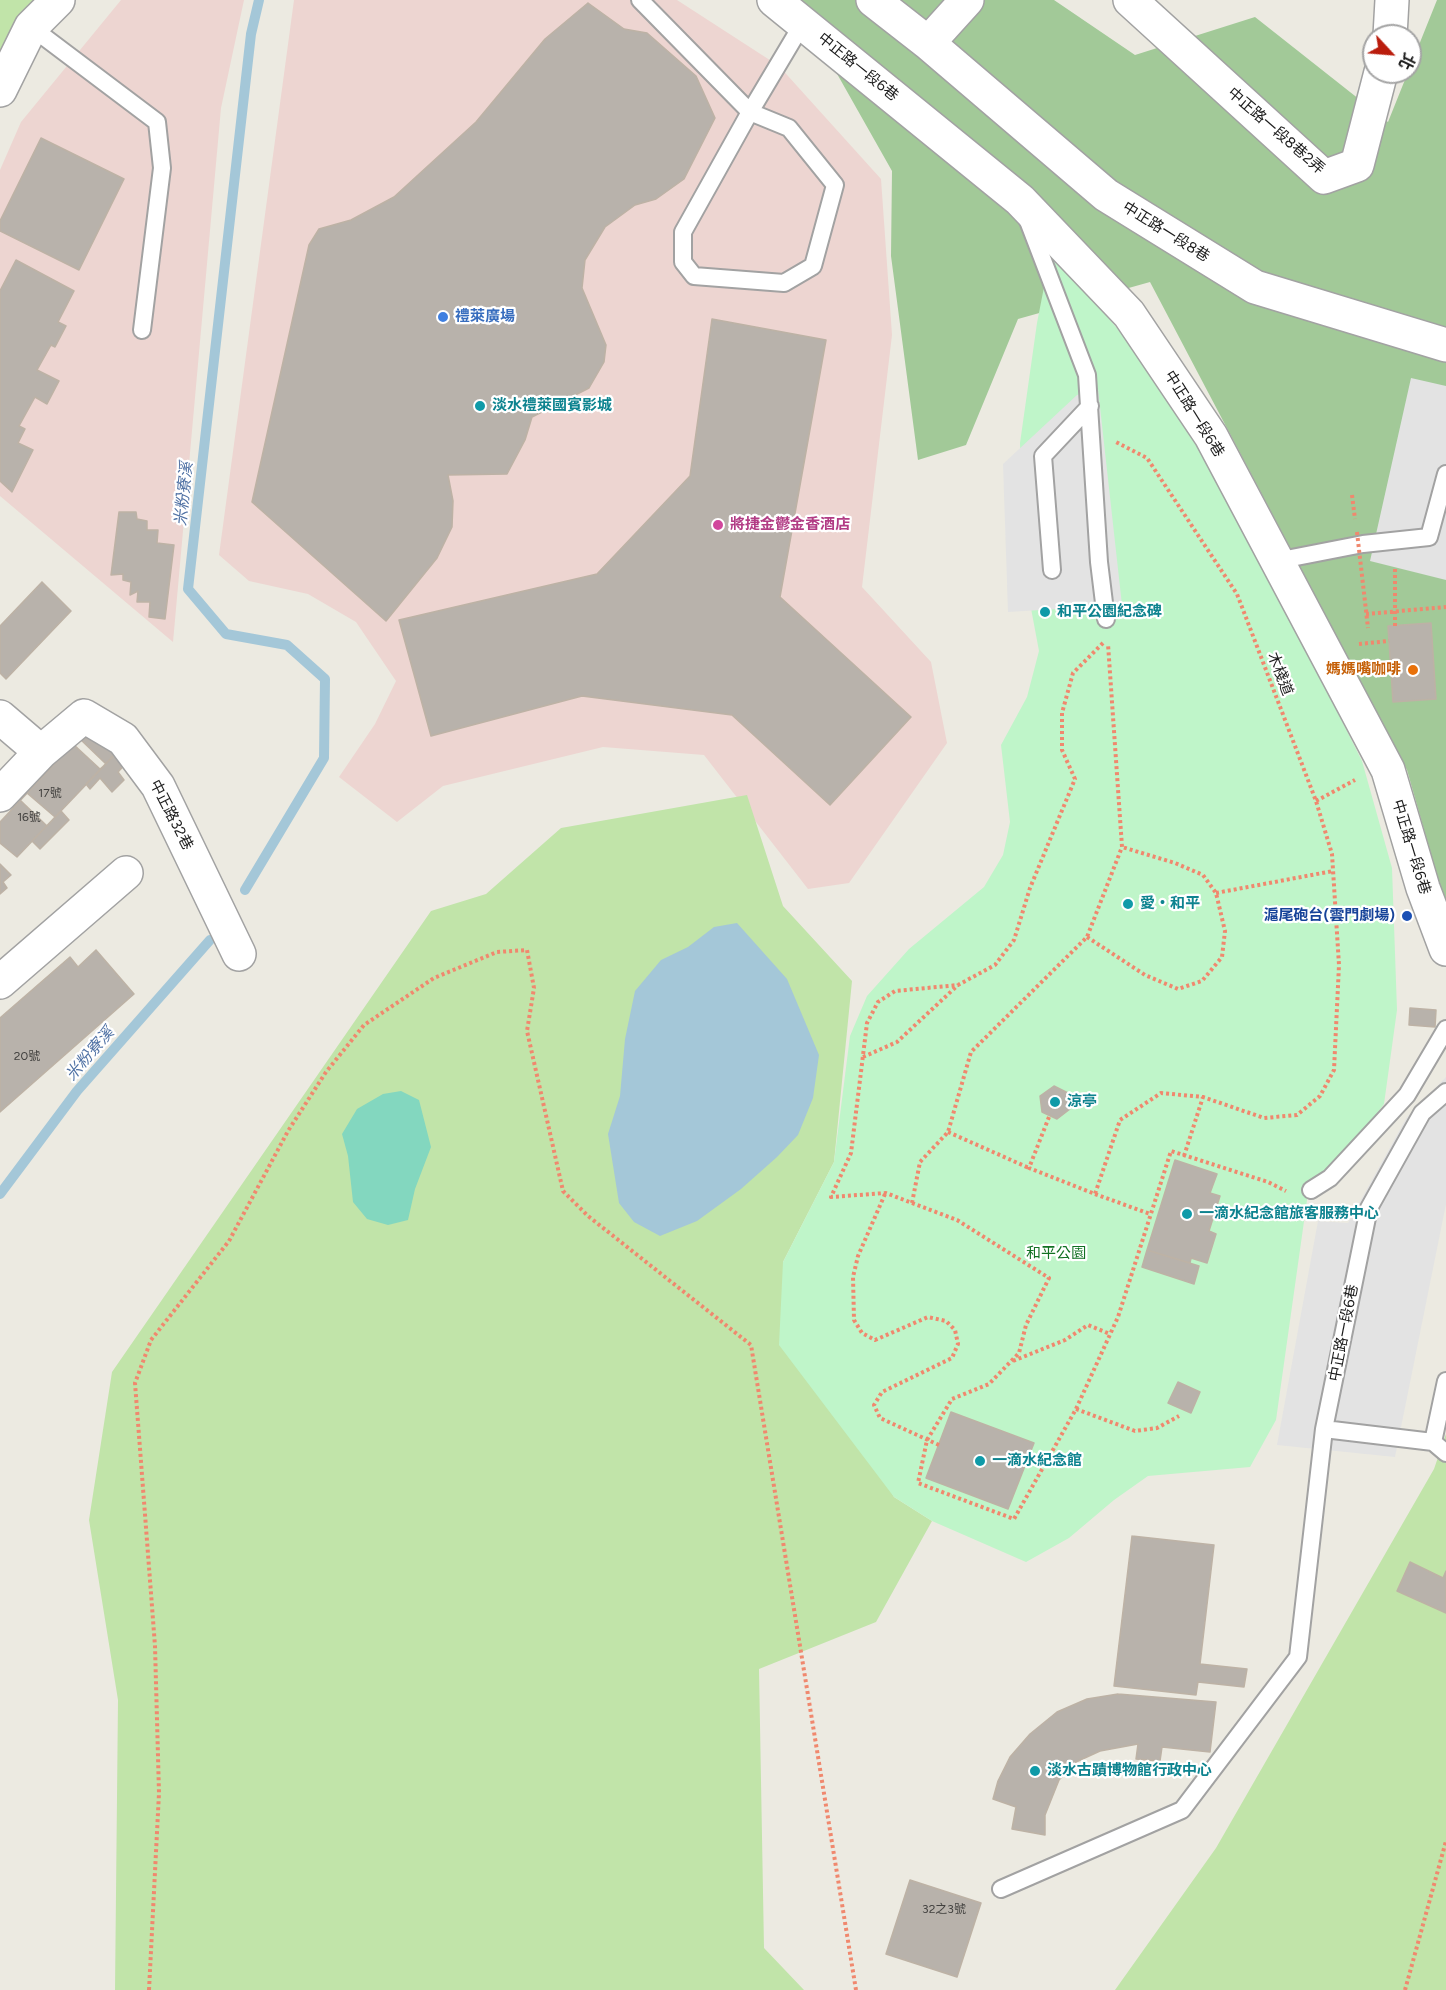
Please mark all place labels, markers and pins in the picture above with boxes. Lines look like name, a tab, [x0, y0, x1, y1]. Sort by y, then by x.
place label: 禮萊廣場	[455, 308, 515, 326]
marker: 禮萊廣場	[436, 310, 450, 324]
place label: 淡水禮萊國賓影城	[492, 397, 612, 415]
marker: 淡水禮萊國賓影城	[473, 399, 487, 413]
place label: 將捷金鬱金香酒店	[730, 516, 850, 534]
marker: 將捷金鬱金香酒店	[711, 518, 725, 532]
place label: 和平公園紀念碑	[1057, 603, 1162, 621]
marker: 和平公園紀念碑	[1038, 605, 1052, 619]
place label: 媽媽嘴咖啡	[1326, 661, 1401, 679]
marker: 媽媽嘴咖啡	[1406, 663, 1420, 677]
place label: 愛‧和平	[1140, 895, 1200, 913]
marker: 愛‧和平	[1121, 897, 1135, 911]
place label: 滬尾砲台(雲門劇場)	[1264, 907, 1395, 925]
marker: 滬尾砲台(雲門劇場)	[1400, 909, 1414, 923]
place label: 涼亭	[1067, 1093, 1097, 1111]
marker: 涼亭	[1048, 1095, 1062, 1109]
place label: 一滴水紀念館旅客服務中心	[1199, 1205, 1379, 1223]
marker: 一滴水紀念館旅客服務中心	[1180, 1207, 1194, 1221]
place label: 一滴水紀念館	[992, 1452, 1082, 1470]
marker: 一滴水紀念館	[973, 1454, 987, 1468]
place label: 淡水古蹟博物館行政中心	[1047, 1762, 1212, 1780]
marker: 淡水古蹟博物館行政中心	[1028, 1764, 1042, 1778]

